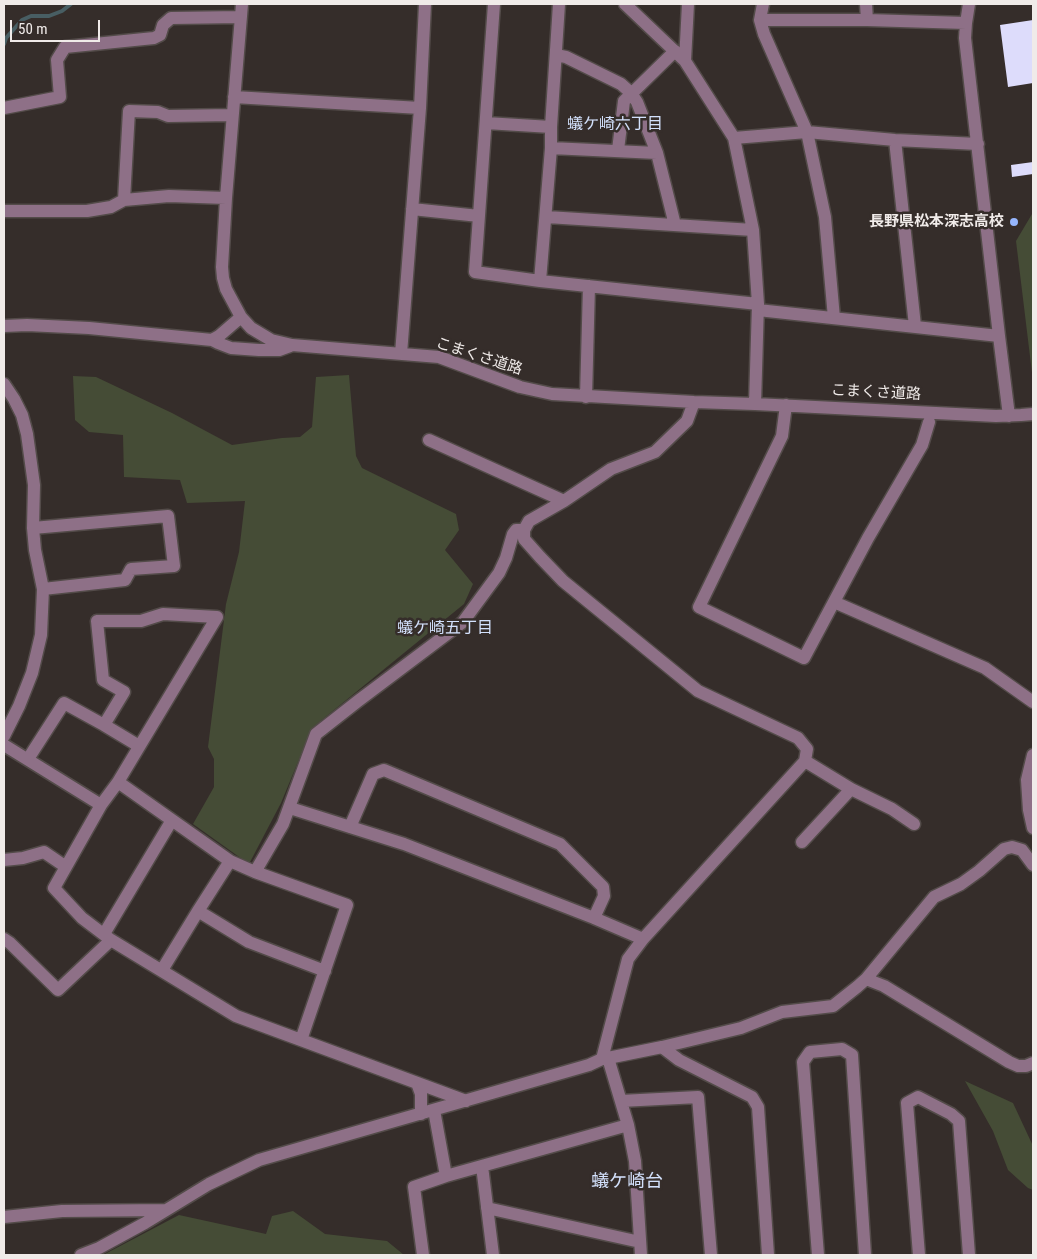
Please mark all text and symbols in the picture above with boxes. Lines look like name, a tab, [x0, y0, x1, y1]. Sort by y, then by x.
scale bar	[12, 10, 102, 42]
text: 50 m	[18, 20, 48, 38]
district label: 蟻ケ崎六丁目	[567, 115, 663, 135]
place label: 長野県松本深志高校	[869, 213, 1004, 231]
marker: 長野県松本深志高校	[1008, 216, 1020, 228]
street label: こまくさ道路	[433, 335, 525, 379]
street label: こまくさ道路	[831, 382, 921, 404]
district label: 蟻ケ崎五丁目	[397, 619, 493, 639]
district label: 蟻ケ崎台	[591, 1171, 663, 1193]

